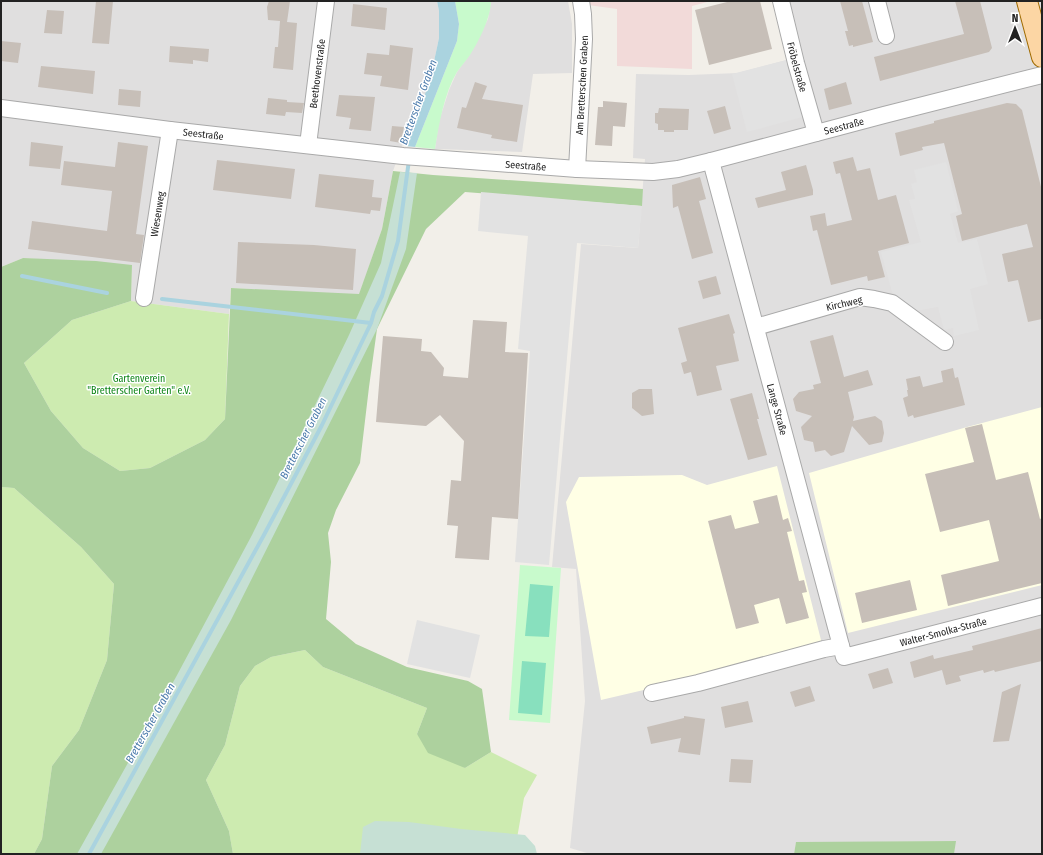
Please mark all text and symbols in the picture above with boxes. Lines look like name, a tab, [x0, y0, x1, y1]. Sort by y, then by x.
north arrow	[995, 8, 1035, 48]
text: N	[1012, 12, 1018, 25]
street label: Am Bretterschen Graben	[574, 35, 591, 135]
street label: Beethovenstraße	[308, 38, 328, 109]
street label: Fröbelstraße	[784, 41, 809, 94]
water label: Bretterscher Graben	[397, 58, 440, 146]
street label: Seestraße	[823, 116, 865, 138]
street label: Seestraße	[182, 126, 224, 143]
street label: Seestraße	[505, 159, 547, 174]
street label: Wiesenweg	[149, 190, 167, 238]
street label: Kirchweg	[825, 294, 864, 314]
park label: Gartenverein "Bretterscher Garten" e.V.	[87, 373, 191, 397]
street label: Lange Straße	[764, 382, 789, 437]
water label: Bretterscher Graben	[277, 395, 330, 481]
street label: Walter-Smolka-Straße	[899, 615, 988, 649]
water label: Bretterscher Graben	[123, 681, 178, 766]

